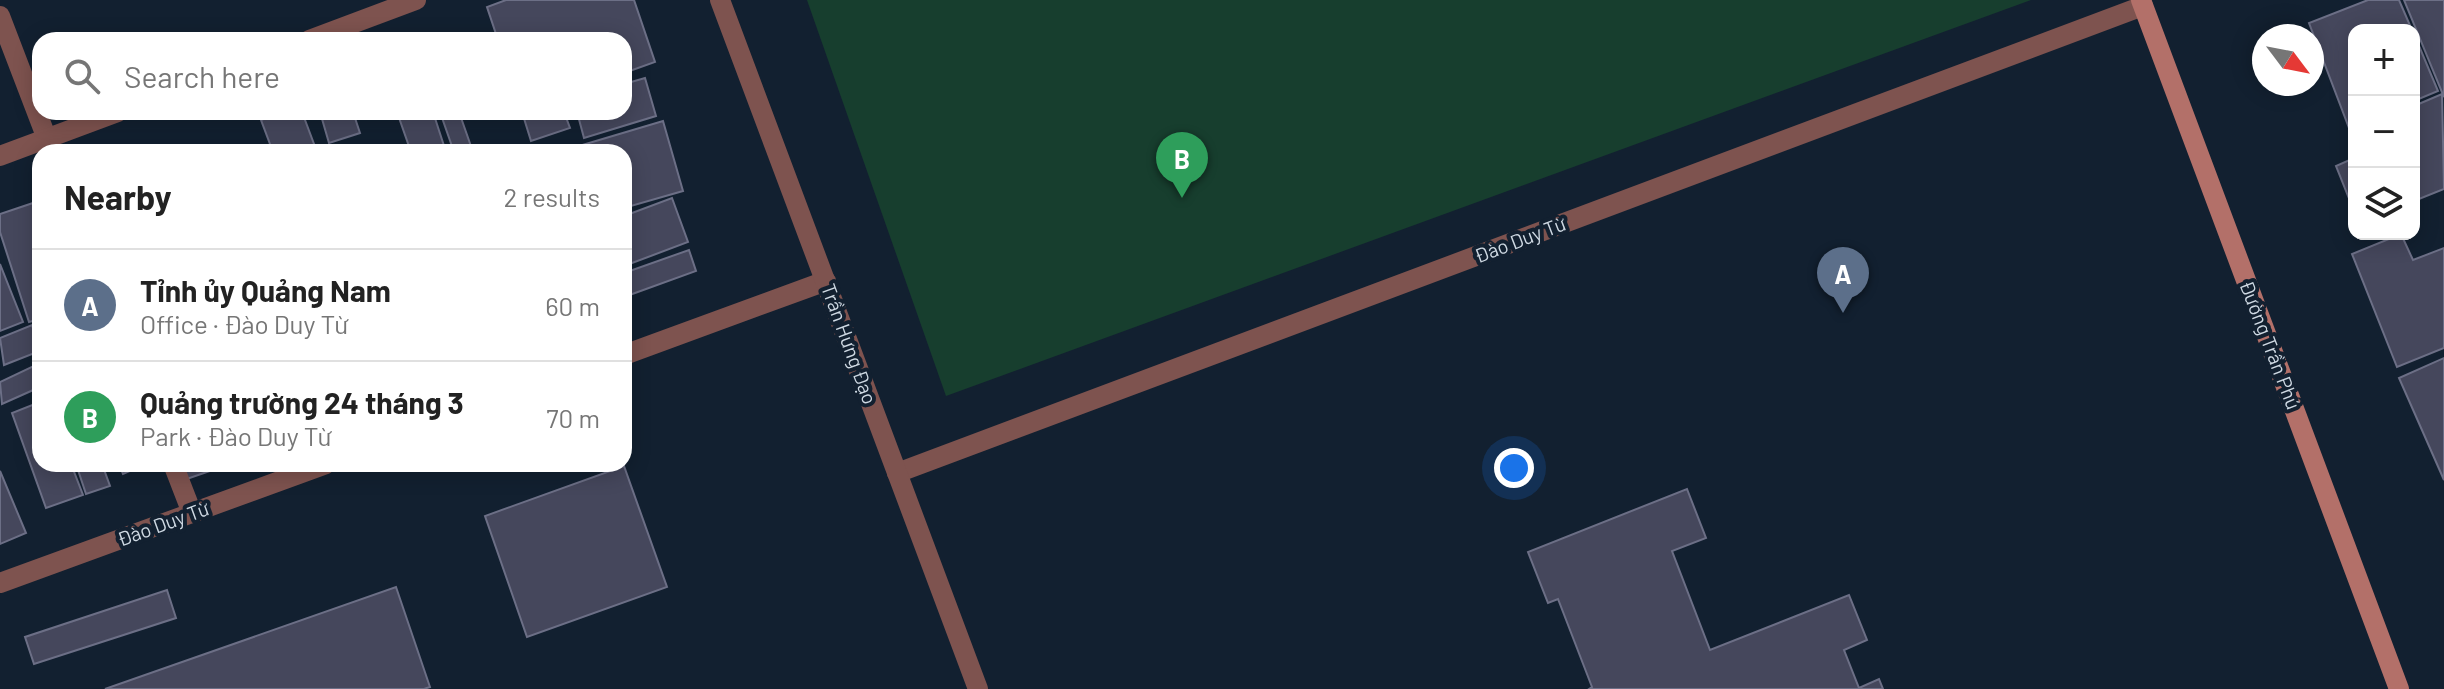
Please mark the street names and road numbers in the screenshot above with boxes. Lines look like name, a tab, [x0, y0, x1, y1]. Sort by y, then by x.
street label: Đào Duy Từ	[1471, 210, 1570, 267]
street label: Đường Trần Phú	[2235, 277, 2307, 413]
street label: Trần Hưng Đạo	[817, 280, 883, 407]
street label: Đào Duy Từ	[114, 495, 213, 551]

